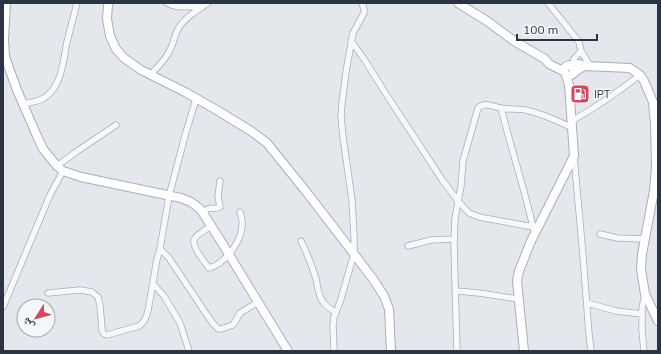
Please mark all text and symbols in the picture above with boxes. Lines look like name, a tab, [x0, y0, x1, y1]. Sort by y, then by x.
scale bar	[517, 16, 597, 42]
text: 100 m	[523, 22, 558, 37]
fuel station icon: IPT	[569, 83, 591, 105]
place label: IPT	[594, 87, 611, 101]
north arrow	[16, 298, 56, 338]
text: ش	[19, 314, 38, 333]

